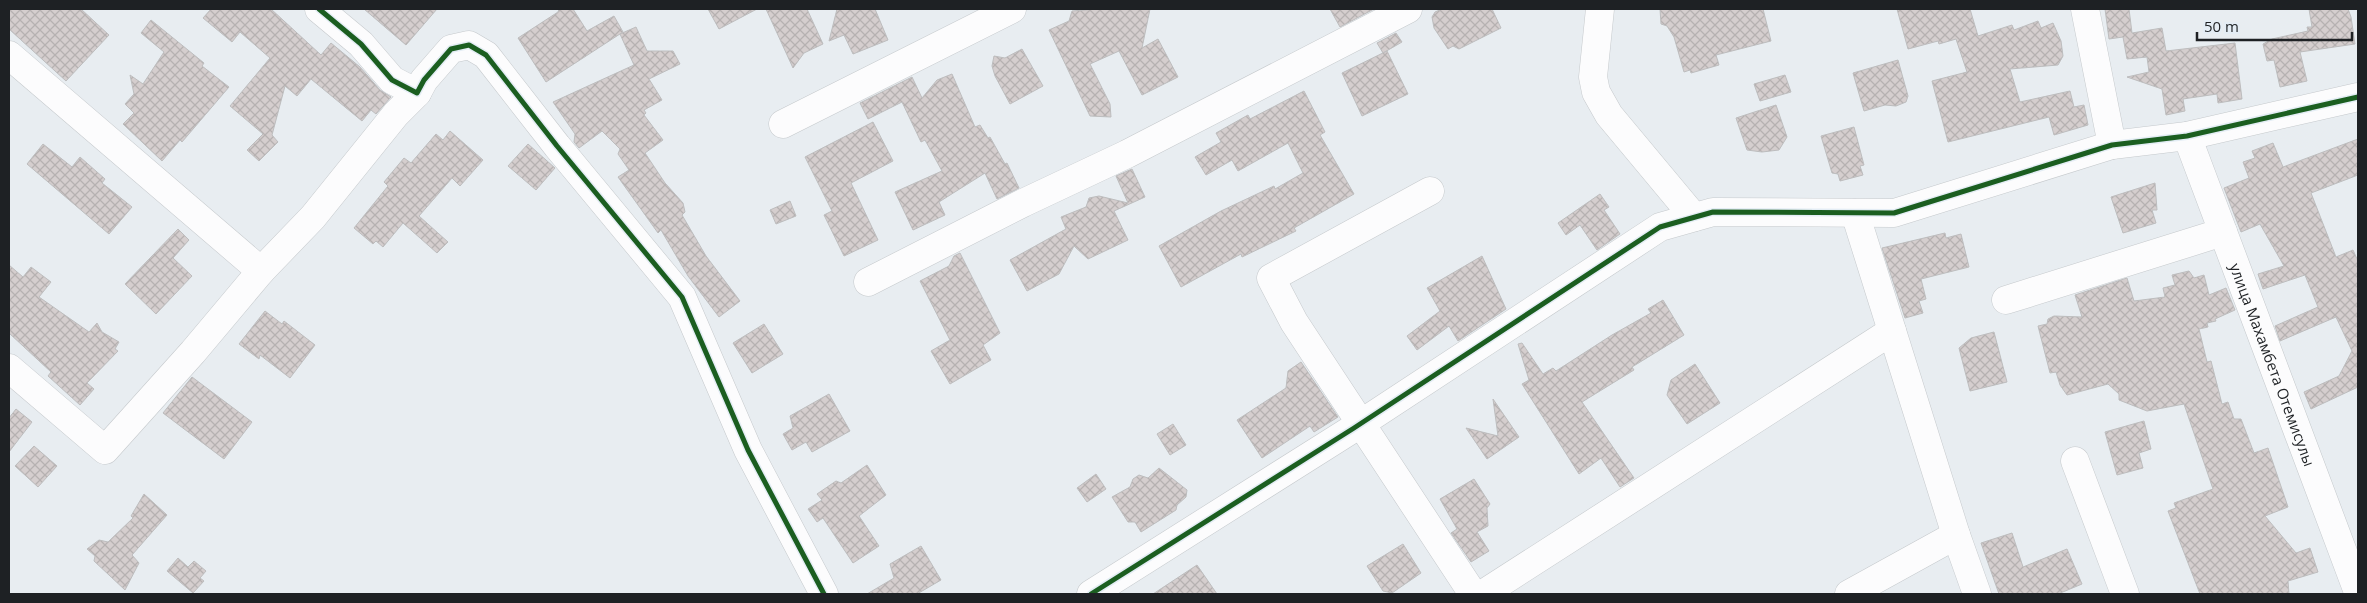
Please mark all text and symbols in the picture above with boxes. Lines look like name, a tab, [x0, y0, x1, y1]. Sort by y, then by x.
scale bar	[2197, 10, 2352, 42]
text: 50 m	[2204, 16, 2239, 36]
street label: улица Махамбета Отемисулы	[2225, 260, 2320, 469]

